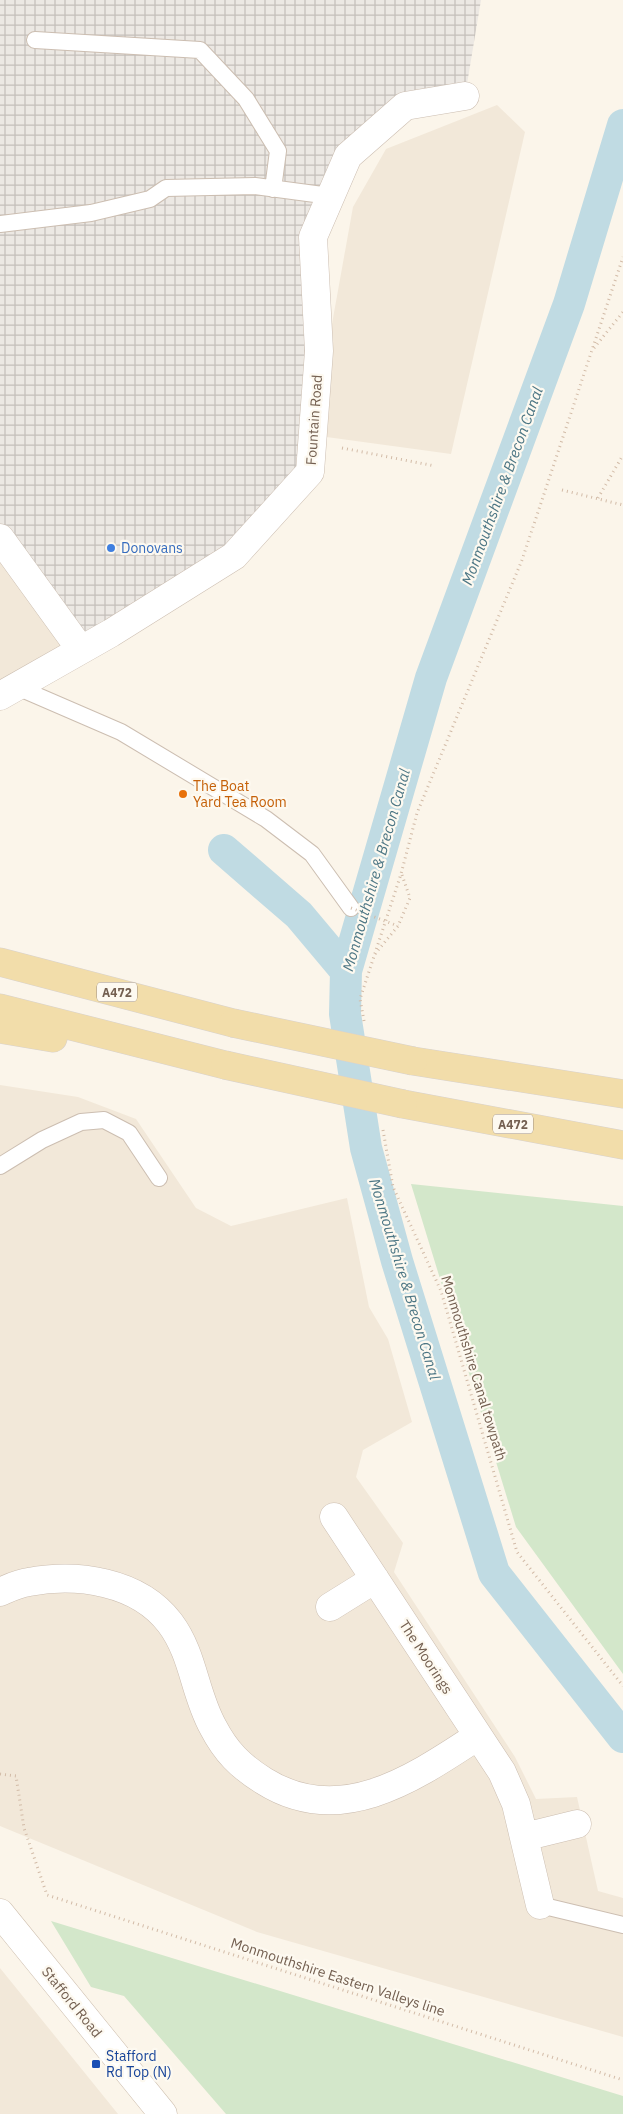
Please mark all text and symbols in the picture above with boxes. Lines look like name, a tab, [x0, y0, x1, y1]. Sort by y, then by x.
street label: Fountain Road	[302, 374, 326, 466]
water label: Monmouthshire & Brecon Canal	[457, 384, 547, 588]
place label: Donovans	[121, 539, 183, 557]
marker: Donovans	[105, 542, 117, 554]
water label: Monmouthshire & Brecon Canal	[338, 767, 414, 973]
place label: The Boat Yard Tea Room	[193, 777, 287, 811]
marker: The Boat Yard Tea Room	[177, 788, 189, 800]
road number: A472	[97, 982, 137, 1002]
road number: A472	[493, 1114, 533, 1134]
water label: Monmouthshire & Brecon Canal	[365, 1176, 445, 1382]
street label: Monmouthshire Canal towpath	[437, 1273, 511, 1463]
street label: The Moorings	[395, 1617, 457, 1698]
street label: Monmouthshire Eastern Valleys line	[229, 1934, 448, 2020]
street label: Stafford Road	[38, 1963, 106, 2041]
place label: Stafford Rd Top (N)	[106, 2047, 172, 2081]
marker: Stafford Rd Top (N)	[90, 2058, 102, 2070]

